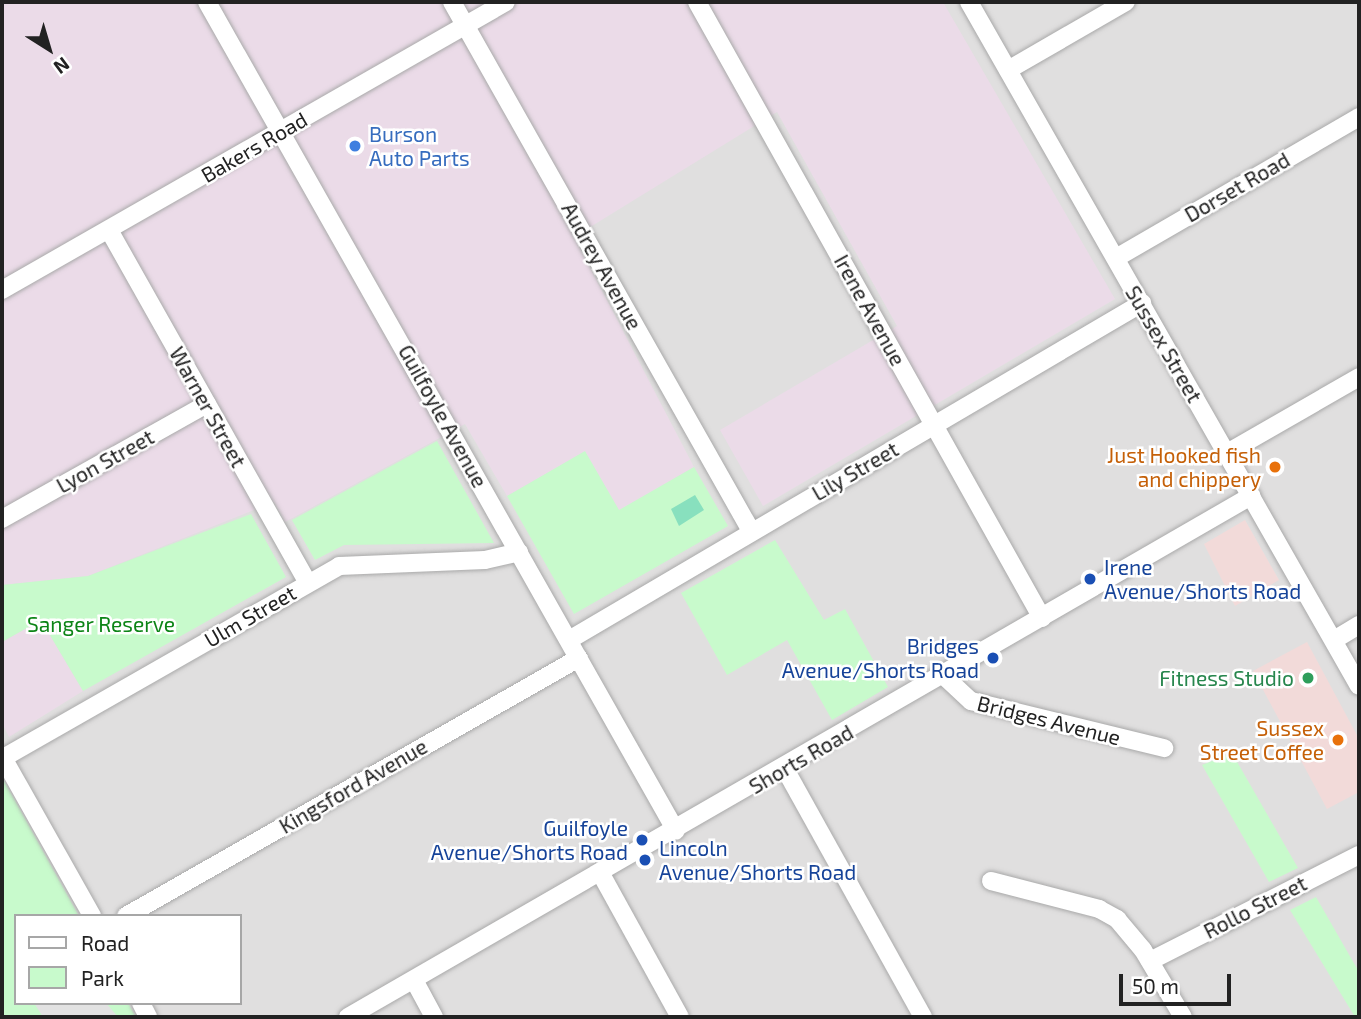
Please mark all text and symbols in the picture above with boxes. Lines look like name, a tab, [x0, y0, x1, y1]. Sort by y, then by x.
north arrow	[14, 14, 84, 84]
text: N	[50, 53, 74, 79]
street label: Bakers Road	[196, 107, 312, 187]
place label: Burson Auto Parts	[369, 121, 470, 171]
marker: Burson Auto Parts	[347, 138, 363, 154]
street label: Dorset Road	[1180, 147, 1294, 227]
street label: Audrey Avenue	[556, 198, 648, 334]
street label: Irene Avenue	[829, 250, 911, 370]
street label: Sussex Street	[1120, 281, 1208, 407]
street label: Guilfoyle Avenue	[393, 340, 493, 492]
street label: Warner Street	[164, 342, 252, 472]
street label: Lyon Street	[52, 424, 158, 498]
street label: Lily Street	[807, 436, 903, 506]
place label: Just Hooked fish and chippery	[1107, 442, 1261, 492]
marker: Just Hooked fish and chippery	[1267, 459, 1283, 475]
place label: Irene Avenue/Shorts Road	[1104, 554, 1301, 604]
marker: Irene Avenue/Shorts Road	[1082, 571, 1098, 587]
street label: Ulm Street	[200, 580, 300, 652]
park label: Sanger Reserve	[27, 611, 175, 637]
place label: Bridges Avenue/Shorts Road	[782, 633, 979, 683]
marker: Bridges Avenue/Shorts Road	[985, 650, 1001, 666]
place label: Fitness Studio	[1159, 665, 1294, 691]
marker: Fitness Studio	[1300, 670, 1316, 686]
street label: Bridges Avenue	[974, 690, 1124, 750]
place label: Sussex Street Coffee	[1200, 715, 1324, 765]
street label: Shorts Road	[744, 719, 858, 799]
marker: Sussex Street Coffee	[1330, 732, 1346, 748]
street label: Kingsford Avenue	[274, 733, 432, 839]
place label: Guilfoyle Avenue/Shorts Road	[431, 815, 628, 865]
marker: Guilfoyle Avenue/Shorts Road	[634, 832, 650, 848]
place label: Lincoln Avenue/Shorts Road	[659, 835, 856, 885]
marker: Lincoln Avenue/Shorts Road	[637, 852, 653, 868]
street label: Rollo Street	[1199, 870, 1311, 944]
legend	[14, 914, 242, 1005]
text: Road	[81, 930, 129, 955]
scale bar	[1123, 960, 1235, 1004]
text: Park	[81, 965, 124, 990]
text: 50 m	[1132, 973, 1179, 998]

